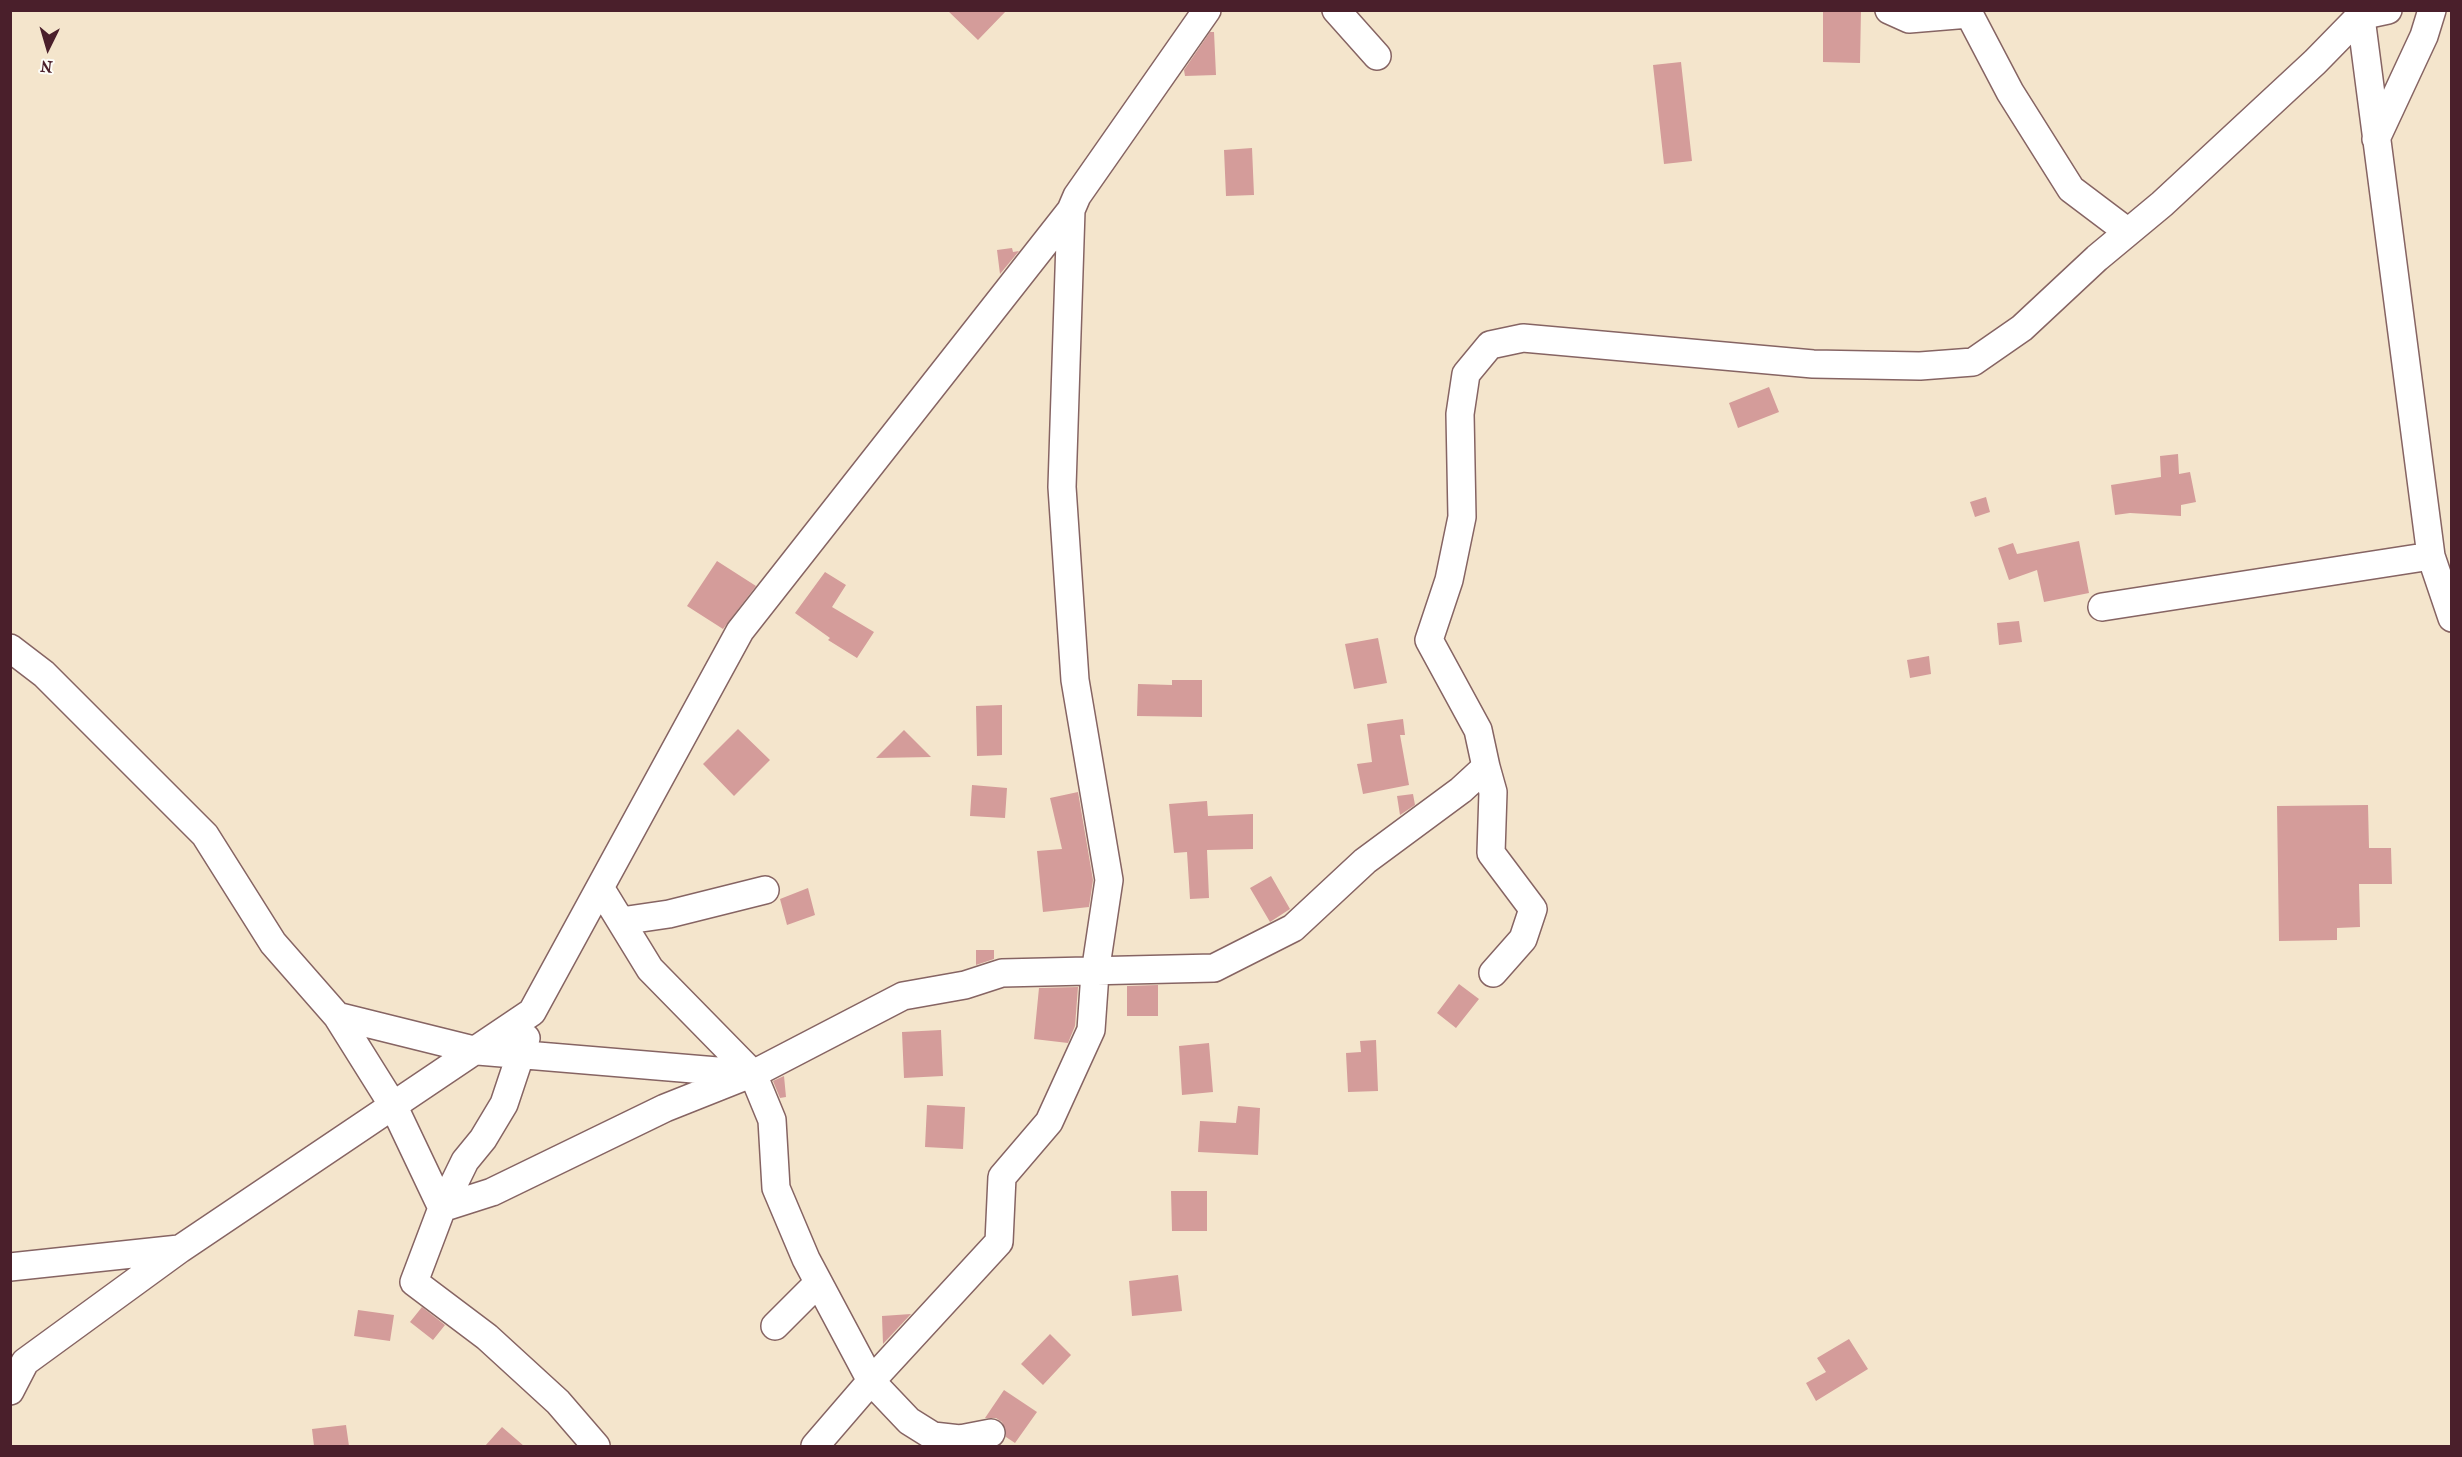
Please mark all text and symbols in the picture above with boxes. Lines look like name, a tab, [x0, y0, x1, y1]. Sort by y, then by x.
north arrow	[18, 18, 78, 78]
text: N	[40, 56, 53, 76]

